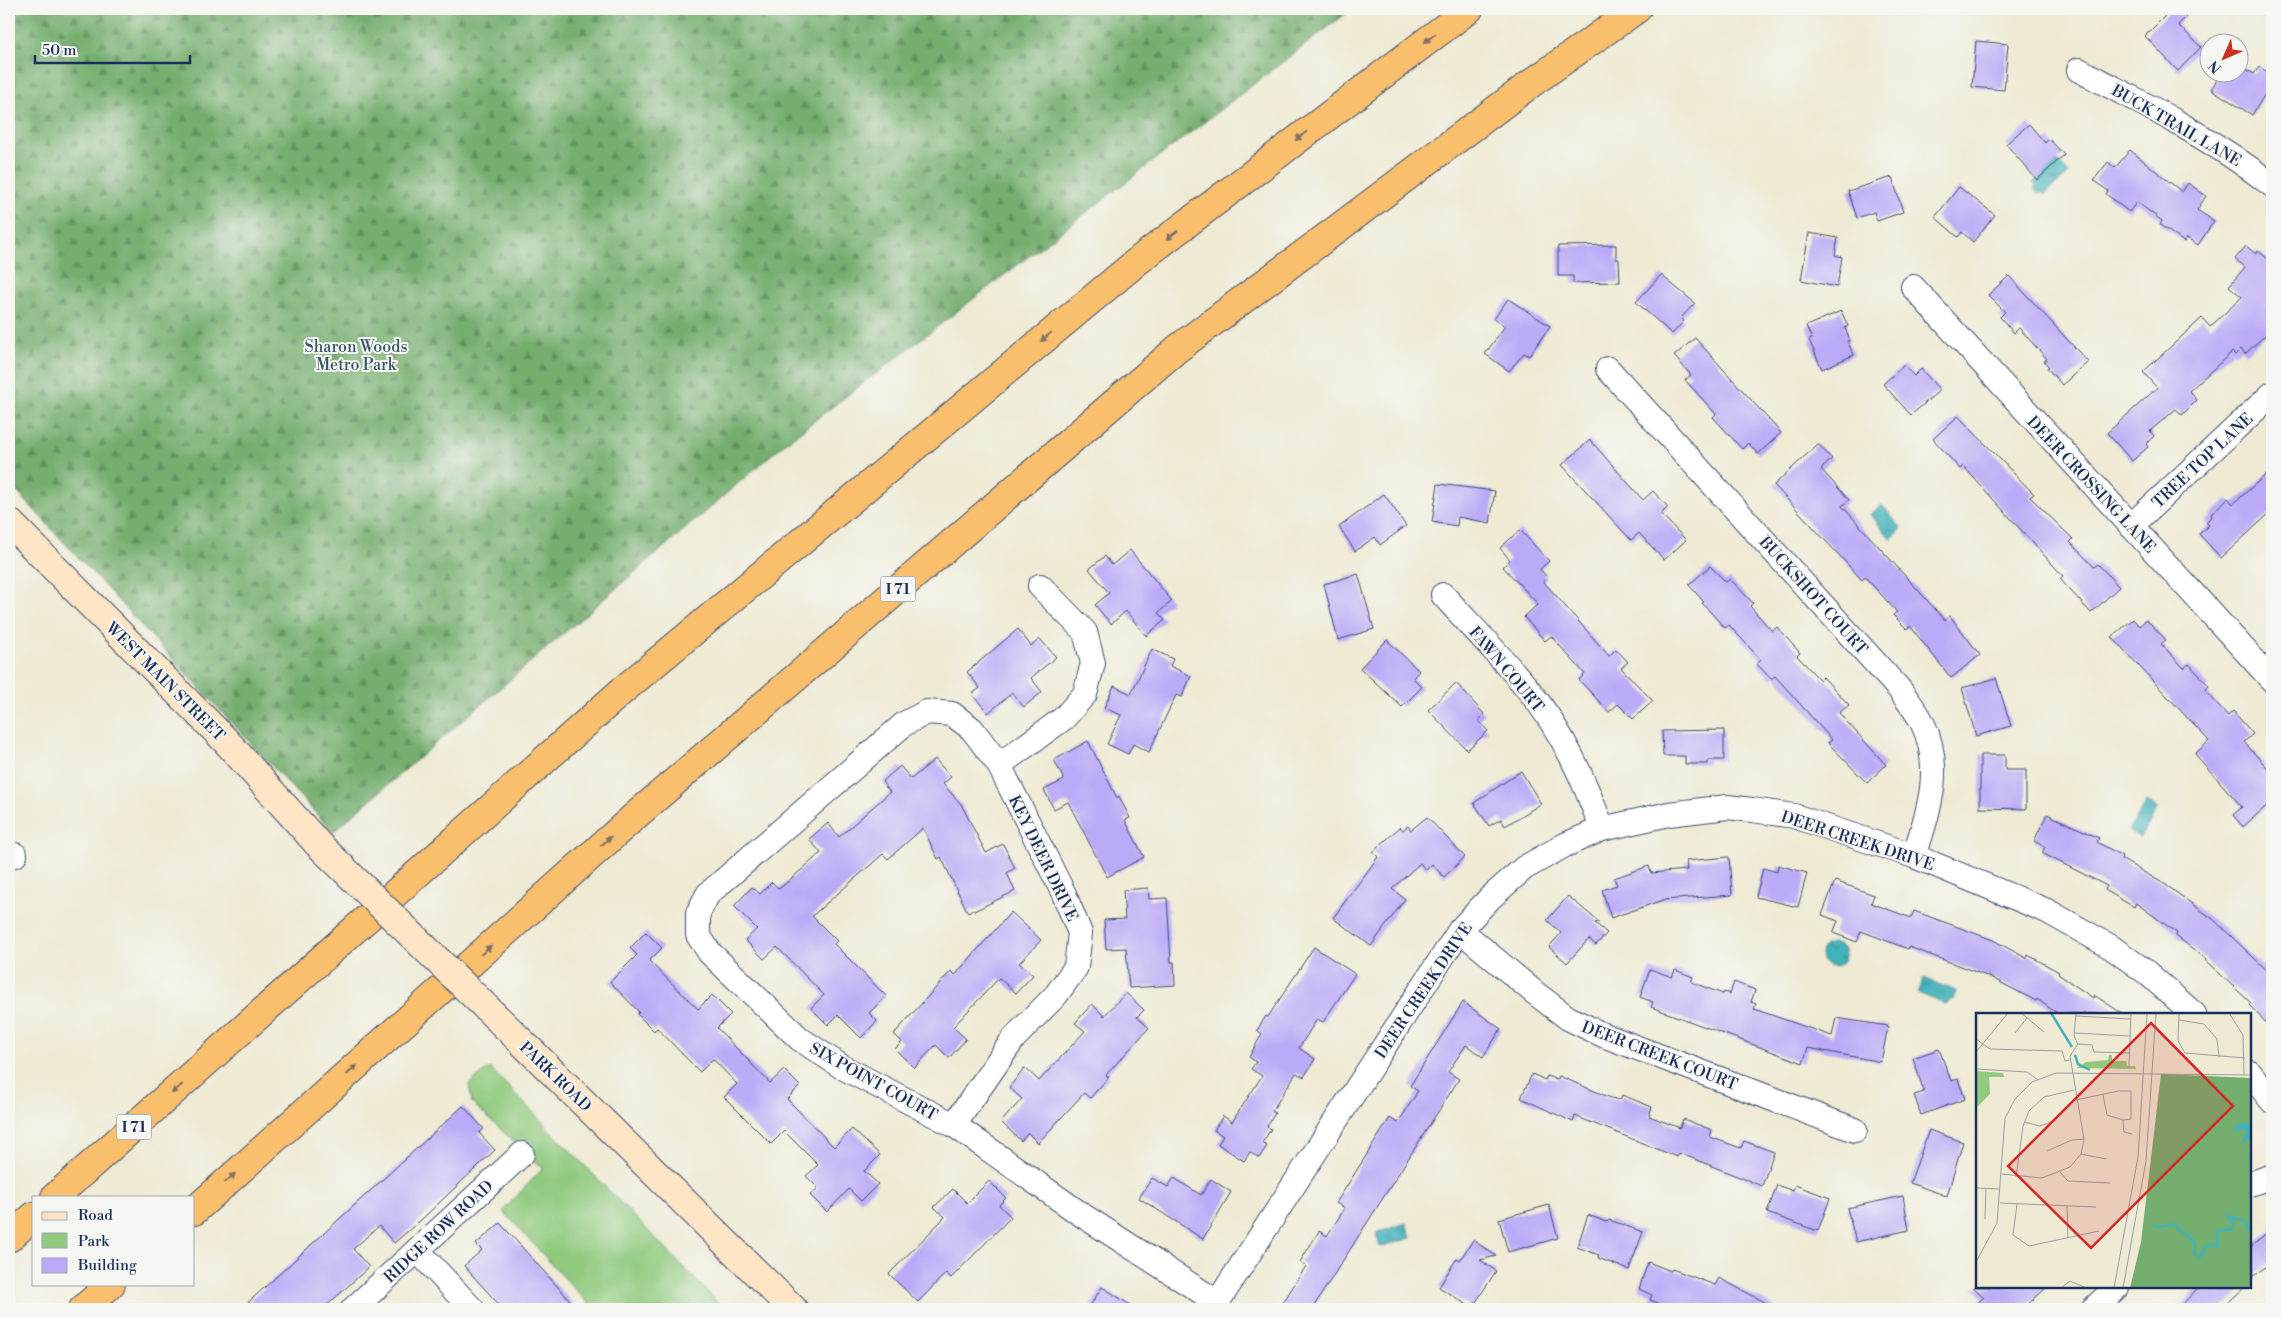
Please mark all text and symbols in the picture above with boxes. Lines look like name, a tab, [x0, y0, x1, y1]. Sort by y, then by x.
scale bar	[35, 32, 190, 64]
north arrow	[2198, 32, 2248, 82]
one-way arrow	[1424, 33, 1437, 43]
text: 50 m	[42, 41, 76, 60]
text: N	[2205, 56, 2226, 77]
street label: BUCK TRAIL LANE	[2107, 80, 2245, 171]
one-way arrow	[1295, 131, 1308, 142]
one-way arrow	[1165, 230, 1179, 240]
one-way arrow	[1040, 332, 1053, 343]
park label: Sharon Woods Metro Park	[305, 337, 407, 375]
street label: TREE TOP LANE	[2148, 409, 2257, 513]
street label: DEER CROSSING LANE	[2023, 412, 2160, 557]
street label: BUCKSHOT COURT	[1754, 532, 1872, 659]
road number: I 71	[880, 576, 916, 602]
street label: WEST MAIN STREET	[101, 617, 229, 745]
street label: FAWN COURT	[1465, 623, 1548, 717]
street label: KEY DEER DRIVE	[1004, 792, 1082, 925]
street label: DEER CREEK DRIVE	[1778, 807, 1937, 875]
one-way arrow	[600, 836, 613, 847]
street label: DEER CREEK DRIVE	[1371, 919, 1477, 1063]
one-way arrow	[479, 944, 491, 956]
inset map	[1976, 1013, 2251, 1288]
street label: DEER CREEK COURT	[1579, 1017, 1741, 1095]
street label: PARK ROAD	[515, 1037, 596, 1116]
street label: SIX POINT COURT	[806, 1038, 941, 1125]
one-way arrow	[345, 1064, 357, 1076]
one-way arrow	[172, 1083, 184, 1095]
road number: I 71	[116, 1114, 152, 1140]
one-way arrow	[224, 1172, 236, 1184]
street label: RIDGE ROW ROAD	[380, 1176, 498, 1288]
legend	[32, 1196, 195, 1286]
text: Road	[78, 1206, 113, 1225]
text: Park	[78, 1232, 110, 1251]
text: Building	[77, 1256, 137, 1275]

